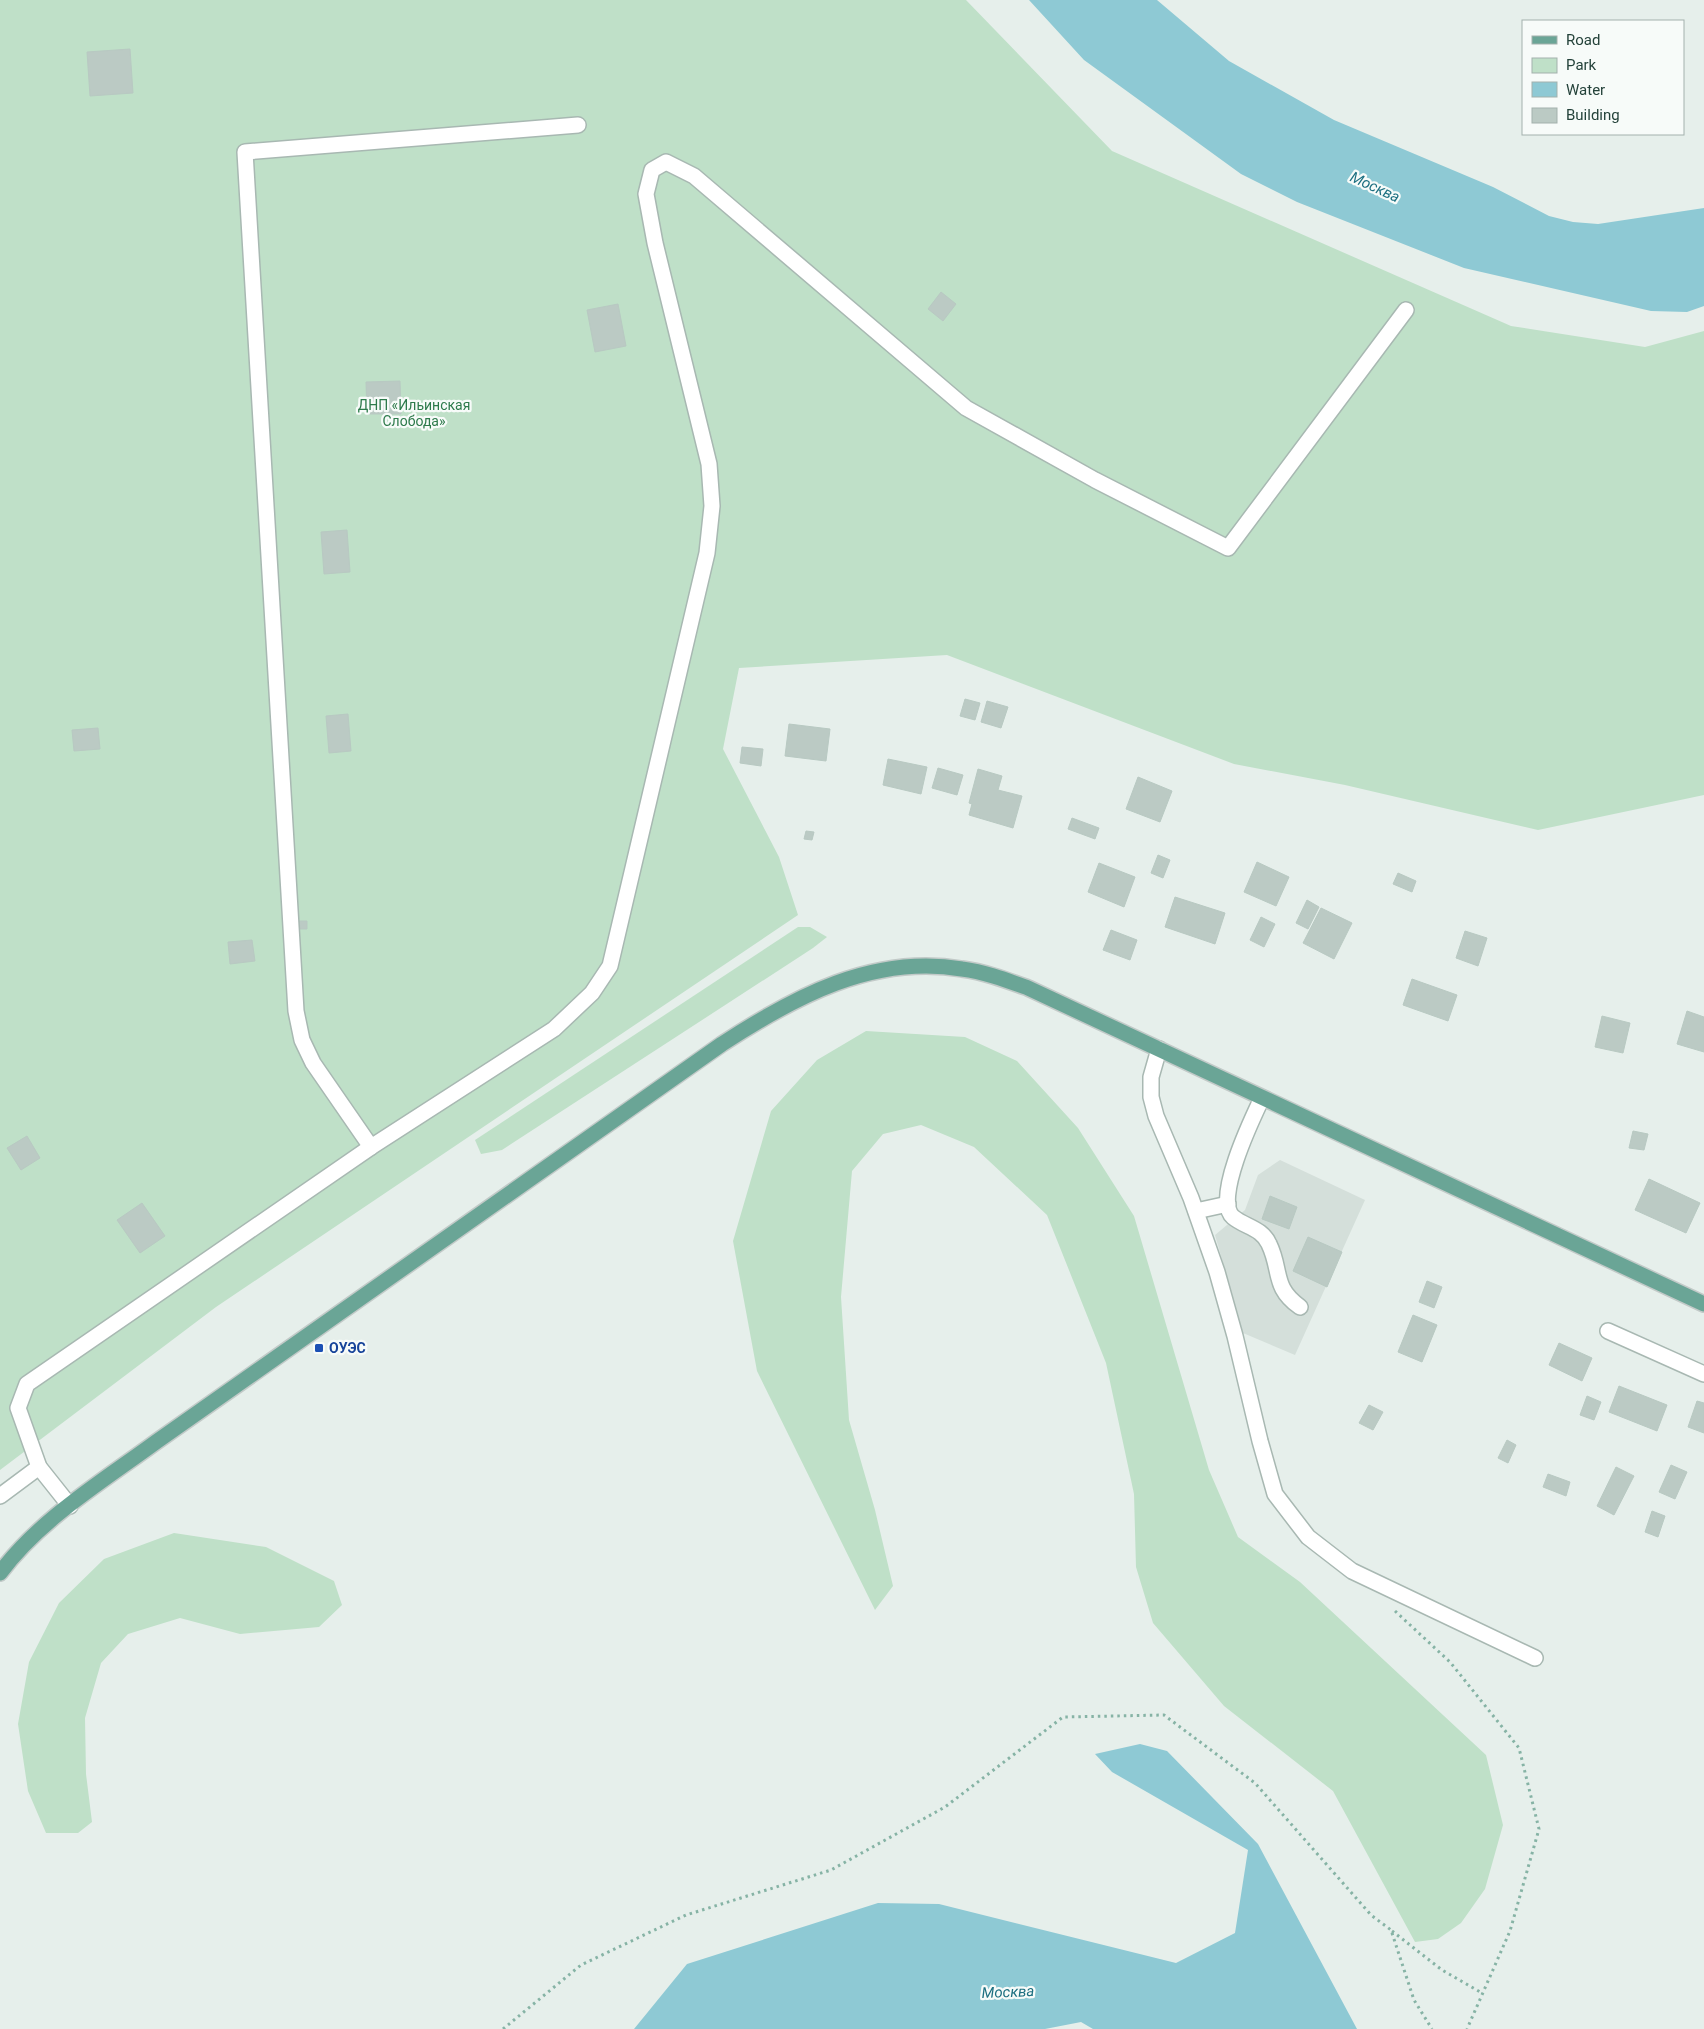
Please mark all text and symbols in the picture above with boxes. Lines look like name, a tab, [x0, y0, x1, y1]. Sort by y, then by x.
legend	[1522, 20, 1684, 135]
text: Road	[1566, 31, 1600, 49]
text: Park	[1566, 56, 1597, 74]
text: Water	[1566, 81, 1605, 99]
text: Building	[1566, 106, 1620, 124]
water label: Москва	[1347, 168, 1403, 206]
park label: ДНП «Ильинская Слобода»	[358, 397, 470, 429]
place label: ОУЭС	[329, 1340, 366, 1356]
marker: ОУЭС	[313, 1342, 325, 1354]
water label: Москва	[981, 1982, 1035, 2002]

